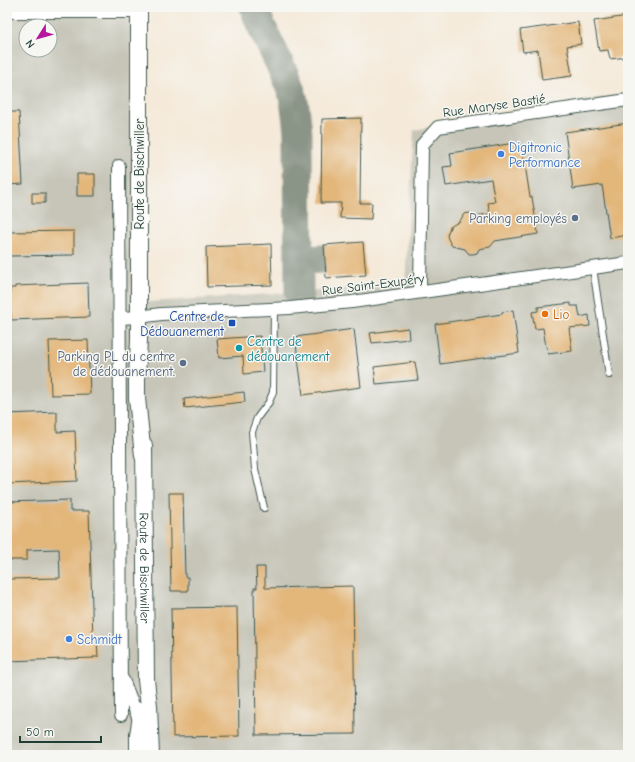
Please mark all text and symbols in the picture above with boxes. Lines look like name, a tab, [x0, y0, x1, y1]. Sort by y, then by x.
north arrow	[18, 18, 58, 58]
text: N	[23, 37, 38, 50]
street label: Rue Maryse Bastié	[442, 91, 547, 120]
street label: Route de Bischwiller	[132, 118, 147, 229]
place label: Digitronic Performance	[509, 140, 581, 170]
marker: Digitronic Performance	[496, 149, 506, 159]
place label: Parking employés	[469, 211, 567, 226]
marker: Parking employés	[570, 213, 580, 223]
street label: Rue Saint-Exupéry	[321, 271, 425, 298]
place label: Lio	[553, 307, 569, 322]
place label: Centre de Dédouanement	[140, 309, 225, 339]
marker: Lio	[540, 309, 550, 319]
marker: Centre de Dédouanement	[227, 318, 237, 328]
place label: Centre de dédouanement	[247, 334, 331, 364]
marker: Centre de dédouanement	[234, 343, 244, 353]
place label: Parking PL du centre de dédouanement.	[58, 349, 175, 379]
marker: Parking PL du centre de dédouanement.	[178, 358, 188, 368]
street label: Route de Bischwiller	[137, 513, 153, 624]
place label: Schmidt	[77, 632, 123, 647]
marker: Schmidt	[64, 634, 74, 644]
scale bar	[20, 718, 101, 744]
text: 50 m	[26, 725, 54, 739]

